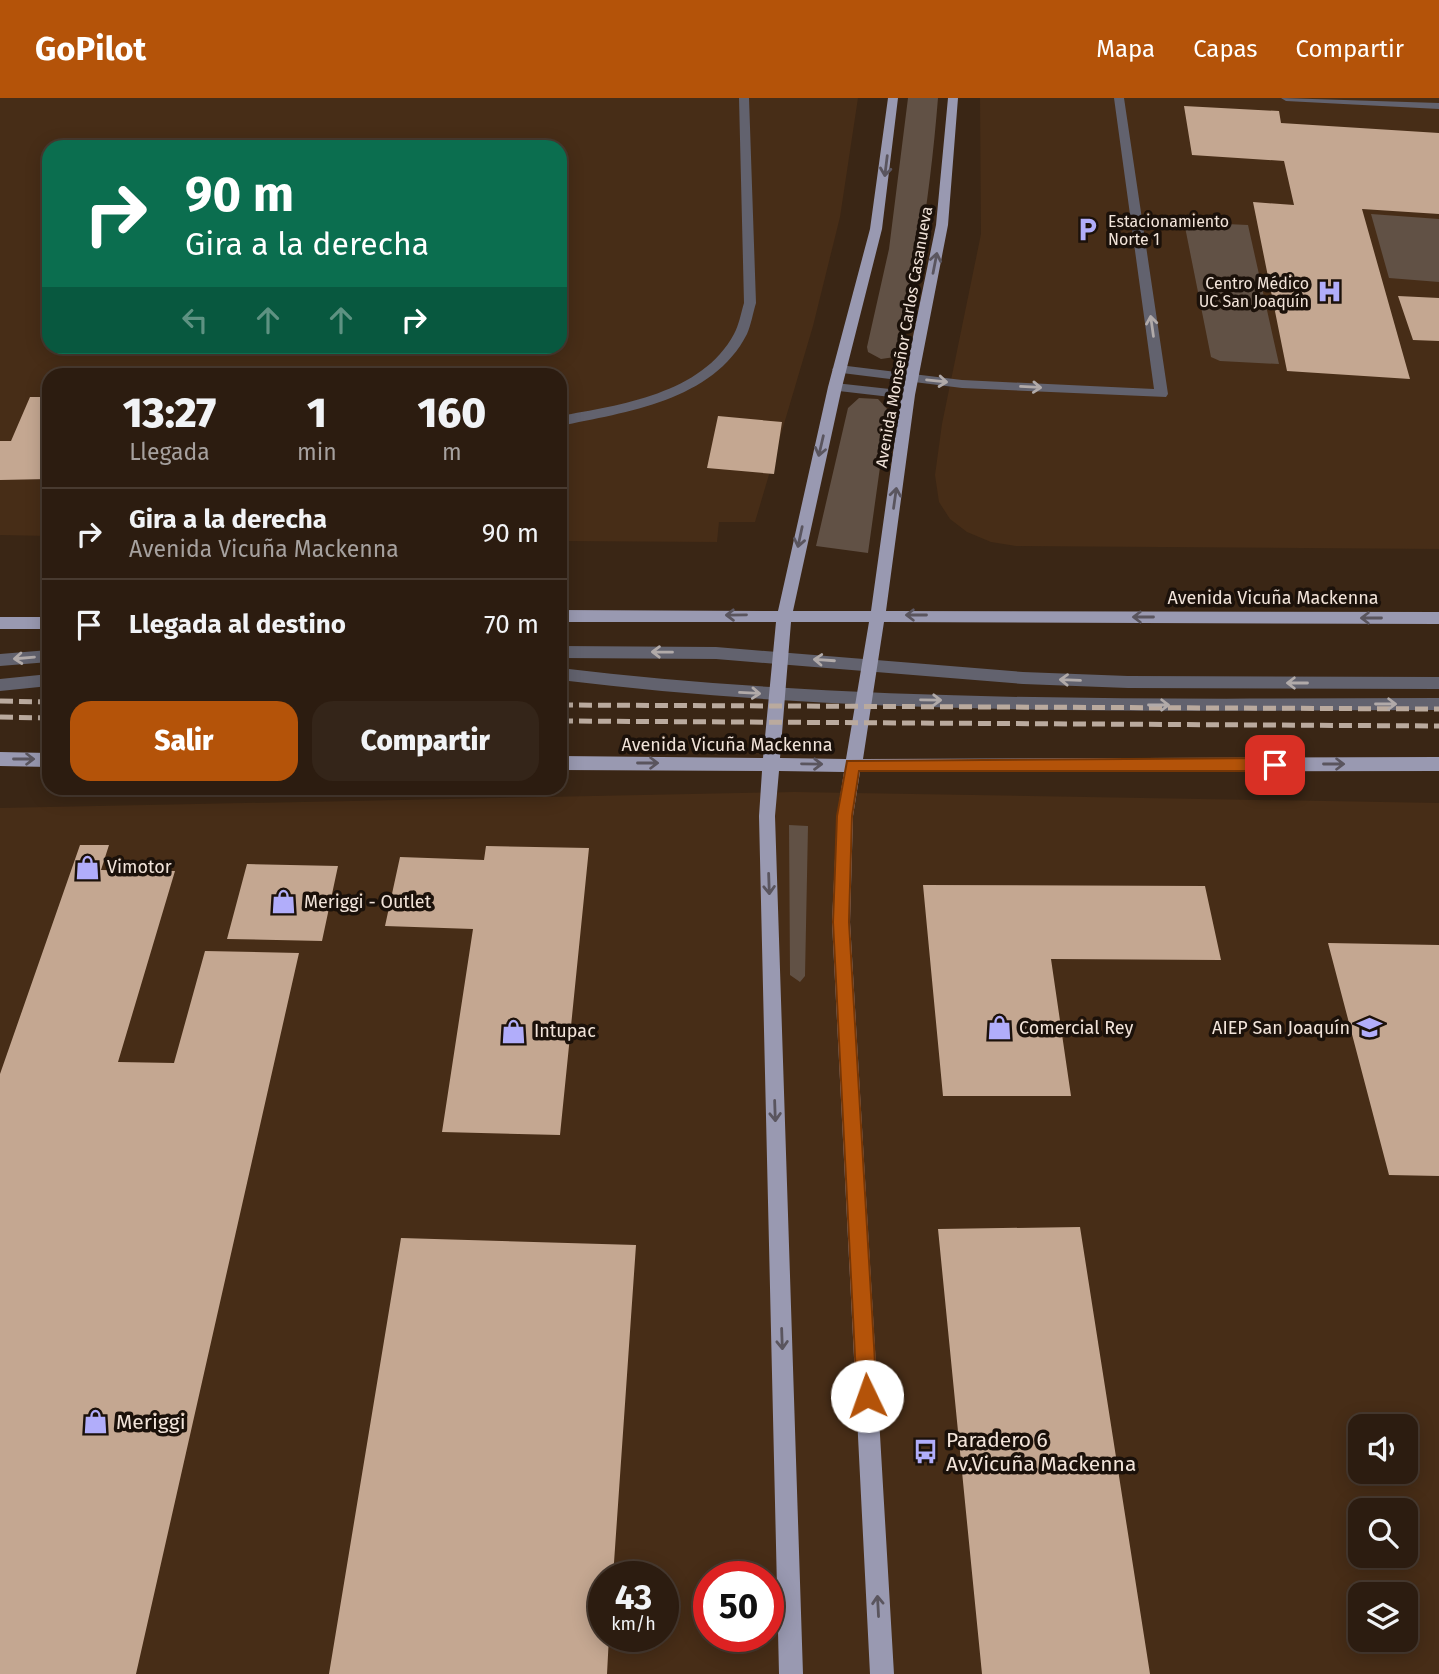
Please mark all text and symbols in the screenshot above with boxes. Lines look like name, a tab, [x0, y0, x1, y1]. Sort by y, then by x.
text: GoPilot	[35, 29, 146, 69]
text: Mapa	[1096, 35, 1155, 63]
text: Capas	[1193, 35, 1257, 63]
text: Compartir	[1295, 35, 1404, 63]
one-way arrow	[879, 154, 892, 177]
text: 90 m	[185, 165, 294, 224]
icon: right	[70, 168, 161, 259]
street label: Avenida Monseñor Carlos Casanueva	[872, 205, 936, 469]
place label: Estacionamiento Norte 1	[1108, 212, 1229, 249]
parking icon: Estacionamiento Norte 1	[1074, 216, 1102, 244]
text: Gira a la derecha	[185, 225, 429, 263]
one-way arrow	[928, 252, 942, 275]
place label: Centro Médico UC San Joaquín	[1199, 274, 1309, 311]
hospital icon: Centro Médico UC San Joaquín	[1315, 278, 1343, 306]
icon: left	[176, 301, 214, 339]
icon: ahead	[249, 301, 287, 339]
icon: ahead	[322, 301, 360, 339]
icon: right	[395, 301, 433, 339]
one-way arrow	[1145, 315, 1158, 338]
one-way arrow	[925, 375, 948, 388]
one-way arrow	[1019, 381, 1042, 394]
text: 13:27	[123, 388, 216, 438]
text: 1	[307, 388, 327, 438]
text: 160	[417, 388, 486, 438]
one-way arrow	[814, 434, 827, 457]
text: Llegada	[129, 438, 210, 466]
text: min	[297, 438, 337, 466]
text: m	[442, 438, 462, 466]
one-way arrow	[888, 487, 901, 509]
text: Gira a la derecha	[129, 504, 327, 535]
icon: right	[70, 515, 108, 553]
text: 90 m	[482, 518, 539, 549]
one-way arrow	[793, 525, 807, 548]
text: Avenida Vicuña Mackenna	[129, 535, 399, 563]
street label: Avenida Vicuña Mackenna	[1167, 587, 1379, 609]
icon: arrive	[70, 606, 108, 644]
one-way arrow	[725, 608, 748, 622]
one-way arrow	[905, 608, 928, 622]
text: Llegada al destino	[129, 609, 346, 640]
text: 70 m	[484, 609, 539, 640]
one-way arrow	[1132, 610, 1155, 624]
one-way arrow	[1360, 611, 1383, 625]
one-way arrow	[650, 645, 673, 659]
one-way arrow	[14, 651, 36, 664]
one-way arrow	[813, 653, 836, 666]
one-way arrow	[1059, 673, 1082, 686]
one-way arrow	[1286, 676, 1309, 690]
one-way arrow	[738, 686, 761, 699]
one-way arrow	[920, 693, 943, 707]
one-way arrow	[1375, 697, 1398, 711]
one-way arrow	[1147, 698, 1170, 712]
button: Salir	[70, 701, 298, 781]
button: Compartir	[312, 701, 539, 781]
street label: Avenida Vicuña Mackenna	[621, 734, 833, 756]
pin	[1245, 735, 1305, 795]
icon: arrive	[1256, 746, 1294, 784]
one-way arrow	[13, 753, 36, 766]
one-way arrow	[636, 756, 659, 770]
one-way arrow	[1323, 757, 1346, 771]
one-way arrow	[800, 758, 823, 771]
shop icon: Vimotor	[73, 853, 101, 881]
place label: Vimotor	[107, 856, 172, 878]
one-way arrow	[763, 872, 776, 895]
shop icon: Meriggi - Outlet	[270, 888, 298, 916]
place label: Meriggi - Outlet	[304, 891, 432, 913]
shop icon: Comercial Rey	[985, 1014, 1013, 1042]
school or university icon: AIEP San Joaquín	[1356, 1014, 1384, 1042]
shop icon: Intupac	[500, 1017, 528, 1045]
place label: Comercial Rey	[1019, 1017, 1134, 1039]
place label: AIEP San Joaquín	[1212, 1017, 1350, 1039]
place label: Intupac	[534, 1020, 596, 1042]
one-way arrow	[769, 1099, 782, 1122]
one-way arrow	[775, 1327, 788, 1350]
position arrow	[830, 1359, 904, 1433]
shop icon: Meriggi	[82, 1408, 110, 1436]
place label: Meriggi	[116, 1409, 186, 1435]
map controls	[1348, 1414, 1418, 1652]
button: sound	[1348, 1414, 1418, 1484]
place label: Paradero 6 Av.Vicuña Mackenna	[946, 1427, 1136, 1477]
bus stop icon: Paradero 6 Av.Vicuña Mackenna	[912, 1438, 940, 1466]
button: search	[1348, 1498, 1418, 1568]
speed limit sign: 50	[693, 1561, 784, 1652]
text: 43	[615, 1576, 652, 1618]
button: layers	[1348, 1582, 1418, 1652]
one-way arrow	[871, 1595, 884, 1618]
text: km/h	[611, 1613, 656, 1635]

